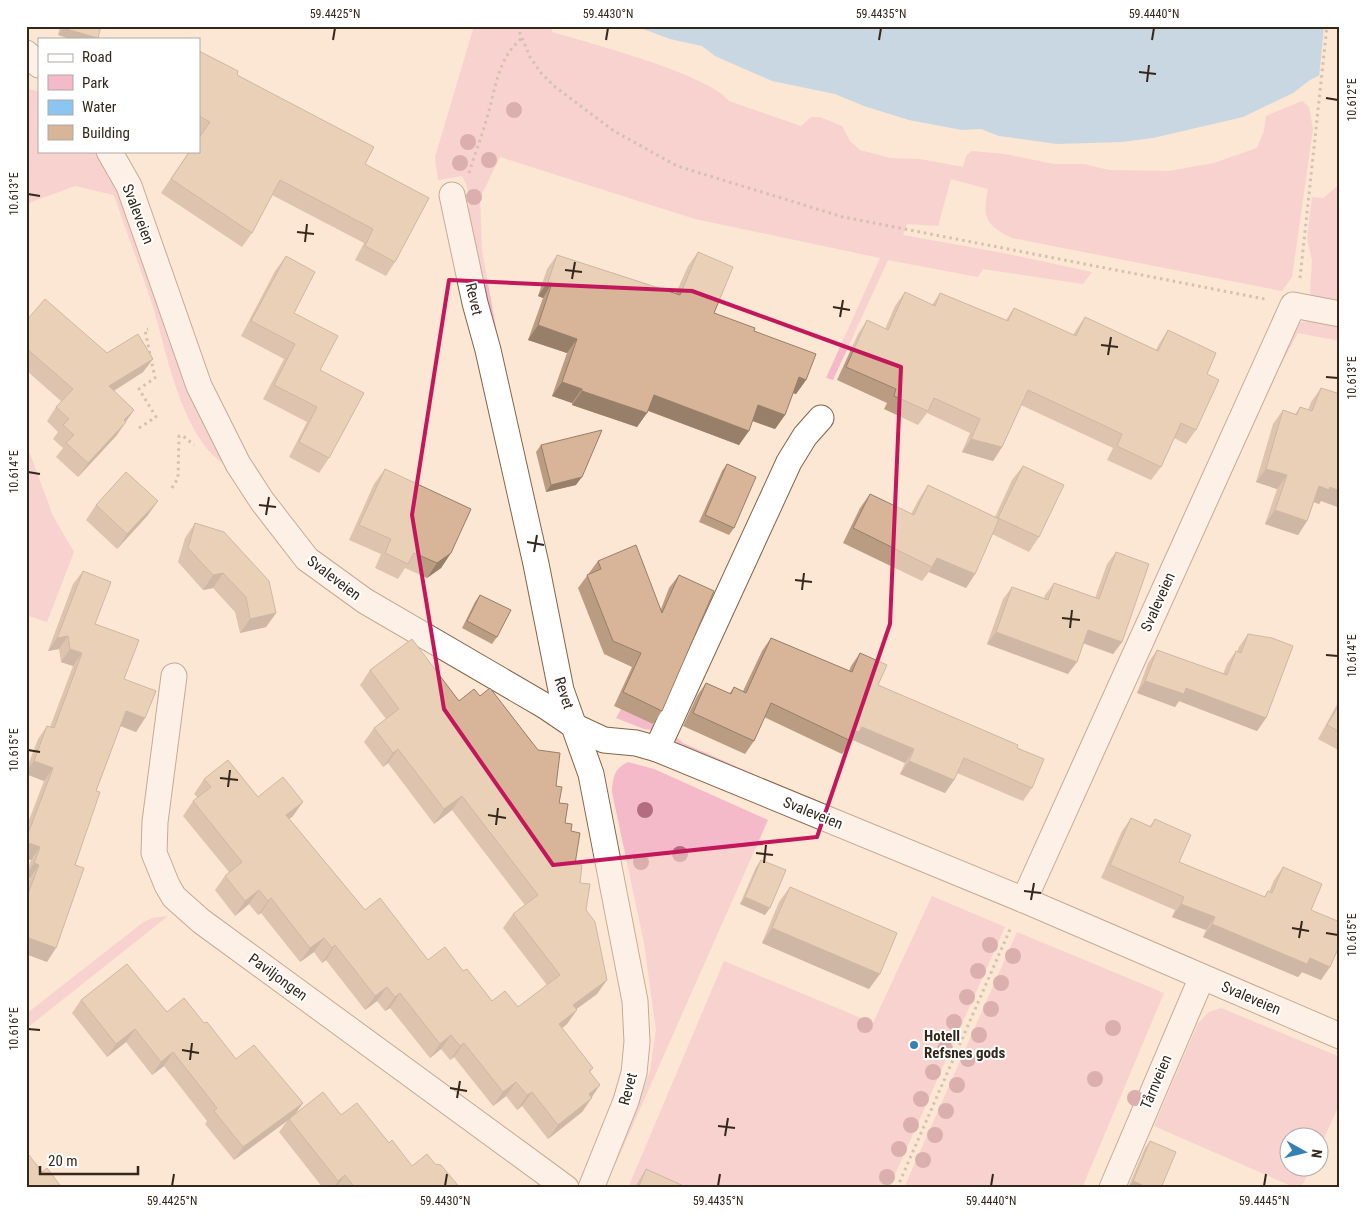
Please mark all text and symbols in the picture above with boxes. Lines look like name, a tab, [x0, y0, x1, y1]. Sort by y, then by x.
text: 59.4425°N	[310, 7, 360, 21]
text: 59.4430°N	[583, 7, 633, 21]
text: 59.4435°N	[856, 7, 906, 21]
text: 59.4440°N	[1129, 7, 1179, 21]
legend	[38, 38, 200, 152]
text: Road	[82, 48, 112, 66]
text: Park	[82, 74, 109, 92]
text: 10.612°E	[1345, 78, 1359, 122]
text: Water	[82, 98, 117, 116]
text: Building	[82, 124, 130, 142]
text: 10.613°E	[7, 172, 21, 216]
street label: Svaleveien	[118, 181, 158, 247]
street label: Revet	[462, 281, 486, 317]
text: 10.613°E	[1345, 356, 1359, 400]
text: 10.614°E	[7, 450, 21, 494]
street label: Svaleveien	[304, 552, 364, 604]
street label: Svaleveien	[1137, 570, 1179, 634]
text: 10.614°E	[1345, 634, 1359, 678]
street label: Revet	[550, 675, 578, 711]
text: 10.615°E	[7, 728, 21, 772]
street label: Svaleveien	[781, 793, 845, 833]
text: 10.615°E	[1345, 913, 1359, 957]
street label: Paviljongen	[245, 950, 311, 1004]
street label: Svaleveien	[1219, 977, 1283, 1019]
text: 10.616°E	[7, 1007, 21, 1051]
place label: Hotell Refsnes gods	[924, 1027, 1005, 1062]
marker: Hotell Refsnes gods	[908, 1039, 920, 1051]
street label: Tårnveien	[1137, 1052, 1175, 1112]
street label: Revet	[615, 1071, 641, 1107]
north arrow	[1278, 1126, 1328, 1176]
scale bar	[40, 1144, 138, 1176]
text: N	[1308, 1148, 1325, 1159]
text: 20 m	[48, 1152, 78, 1170]
text: 59.4425°N	[147, 1194, 197, 1208]
text: 59.4430°N	[420, 1194, 470, 1208]
text: 59.4435°N	[693, 1194, 743, 1208]
text: 59.4440°N	[966, 1194, 1016, 1208]
text: 59.4445°N	[1239, 1194, 1289, 1208]

